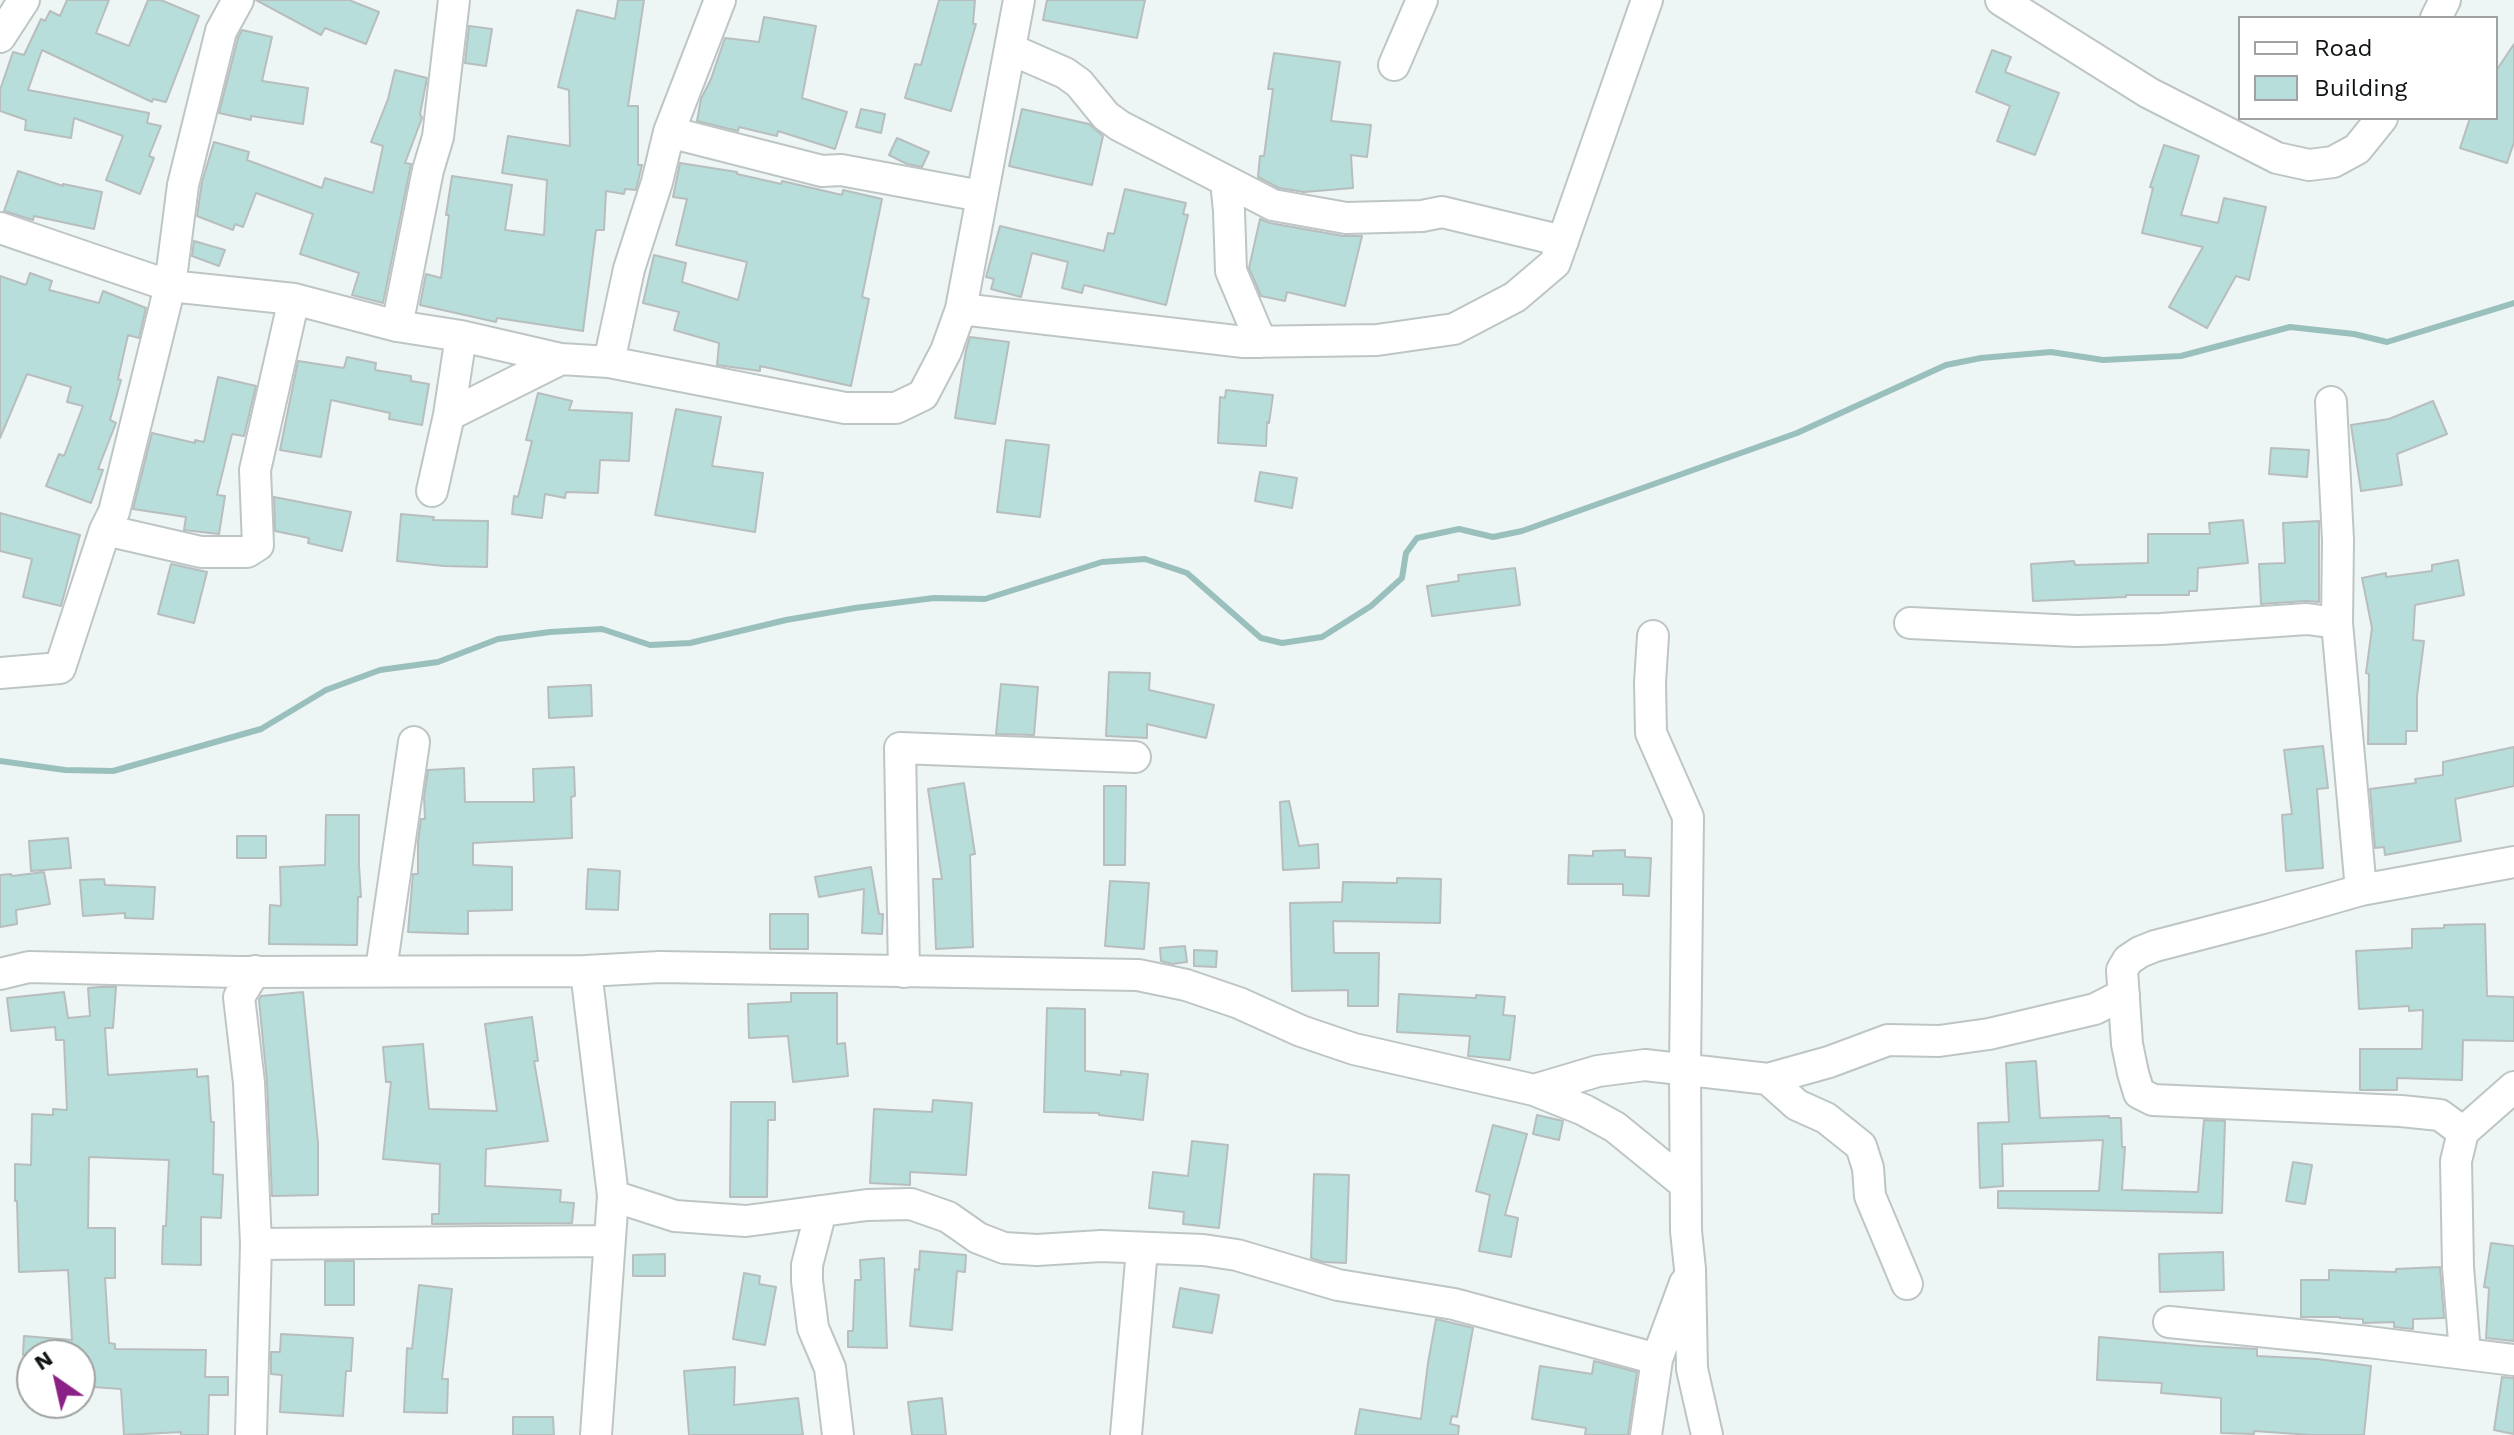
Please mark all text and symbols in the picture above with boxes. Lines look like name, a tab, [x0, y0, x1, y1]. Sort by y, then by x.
legend	[2238, 16, 2498, 120]
text: Road	[2314, 34, 2373, 62]
text: Building	[2314, 74, 2407, 102]
north arrow	[16, 1339, 96, 1419]
text: N	[30, 1345, 57, 1375]

